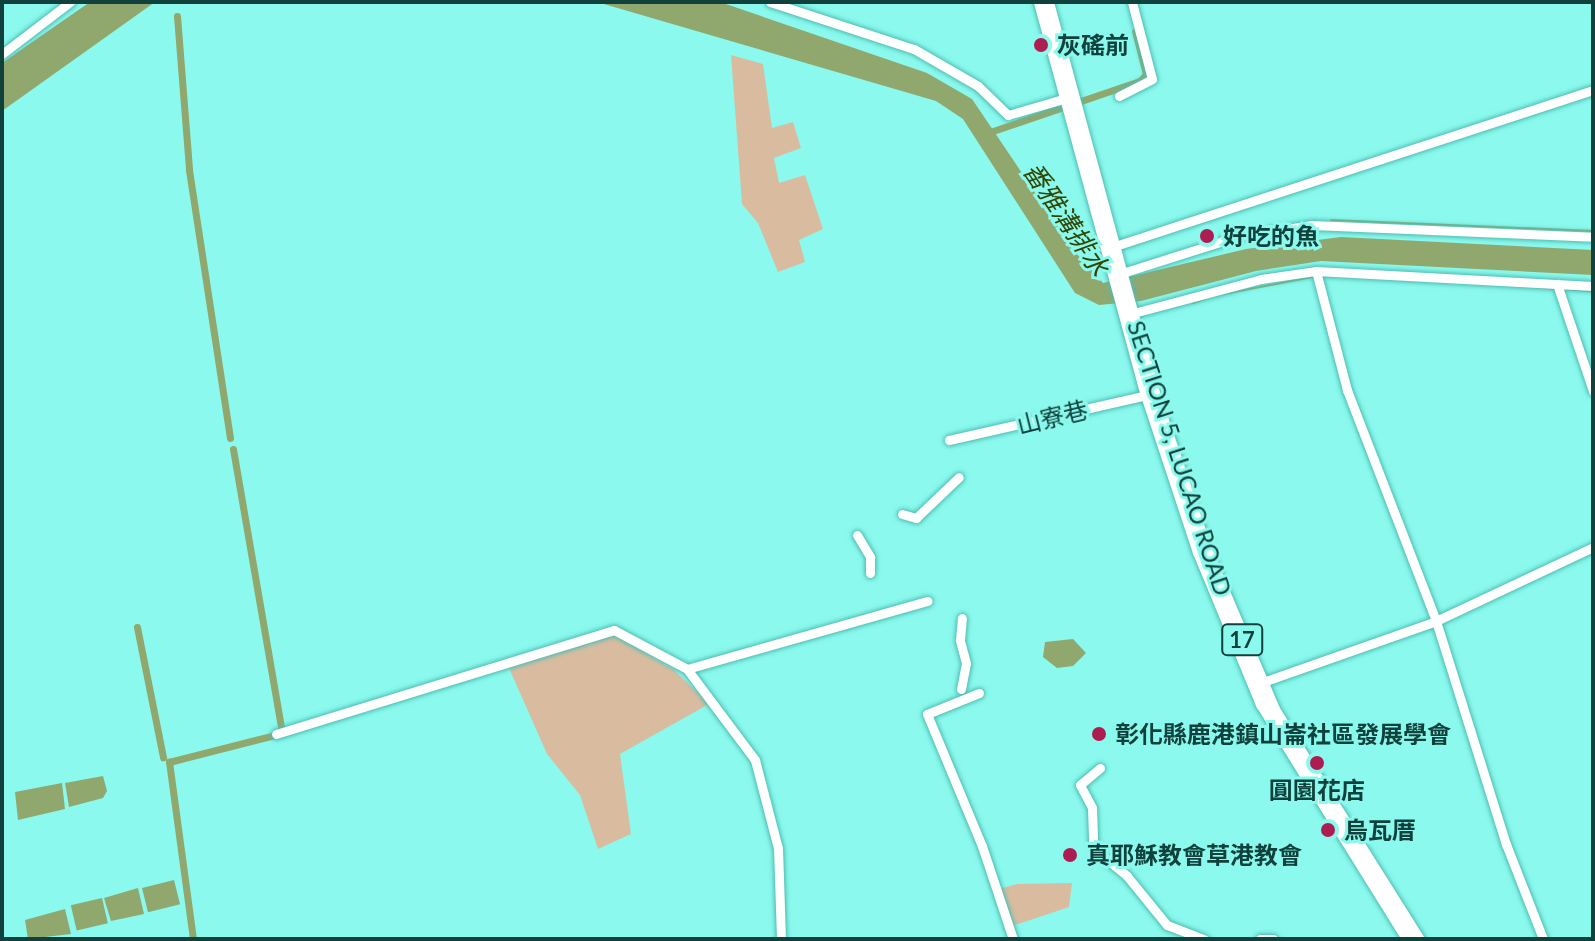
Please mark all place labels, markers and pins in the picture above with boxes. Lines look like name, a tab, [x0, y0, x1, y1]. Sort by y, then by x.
place label: 灰磘前	[1057, 31, 1129, 59]
marker: 灰磘前	[1032, 36, 1050, 54]
place label: 好吃的魚	[1223, 222, 1319, 250]
marker: 好吃的魚	[1198, 227, 1216, 245]
place label: 彰化縣鹿港鎮山崙社區發展學會	[1115, 720, 1451, 748]
marker: 彰化縣鹿港鎮山崙社區發展學會	[1090, 725, 1108, 743]
marker: 圓園花店	[1308, 754, 1326, 772]
place label: 圓園花店	[1269, 776, 1365, 804]
place label: 烏瓦厝	[1344, 816, 1416, 844]
marker: 烏瓦厝	[1319, 821, 1337, 839]
place label: 真耶穌教會草港教會	[1086, 841, 1302, 869]
marker: 真耶穌教會草港教會	[1061, 846, 1079, 864]

